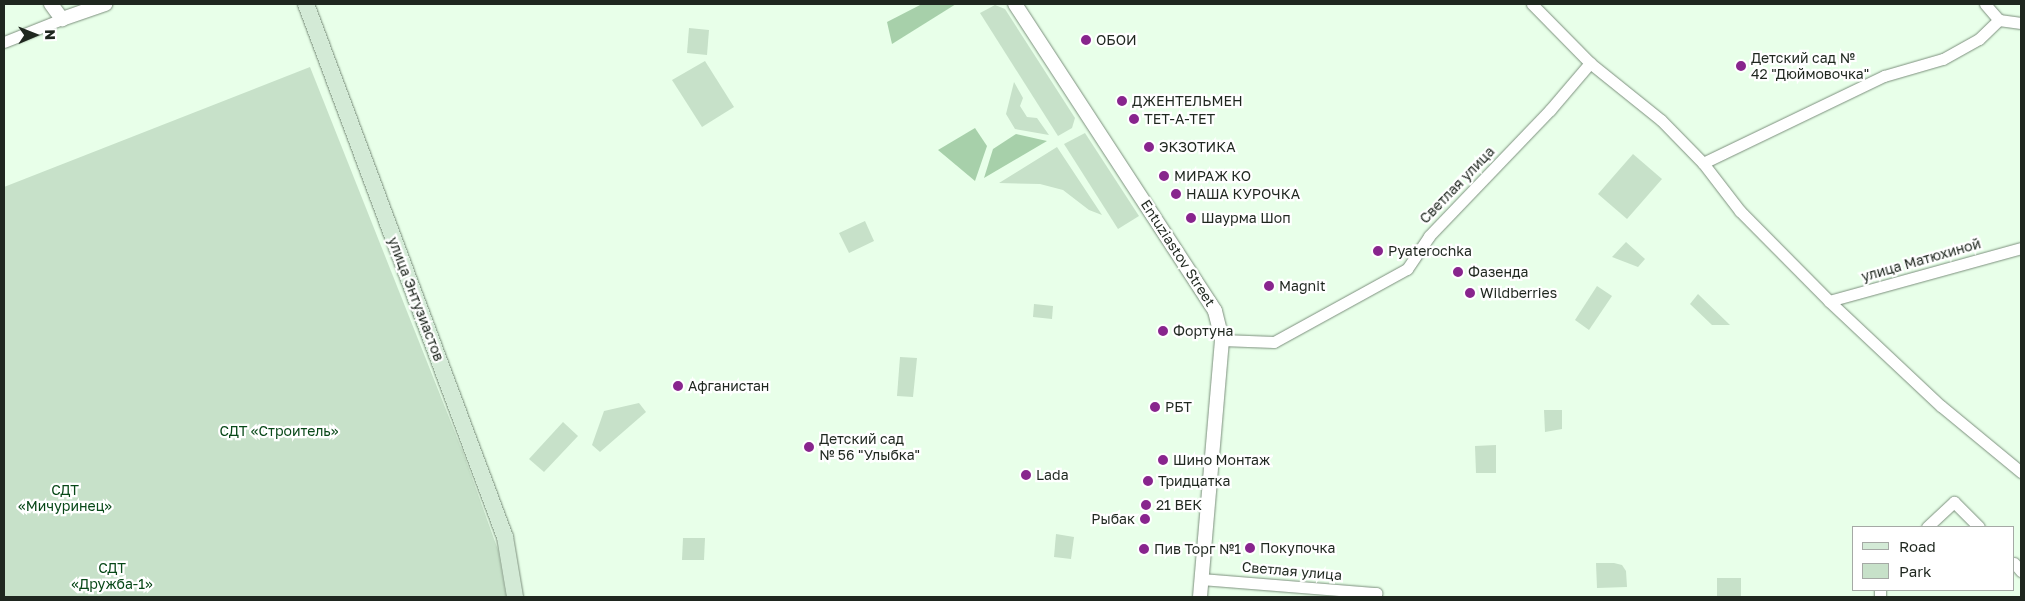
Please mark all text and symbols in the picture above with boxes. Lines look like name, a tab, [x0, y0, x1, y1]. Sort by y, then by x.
north arrow	[10, 10, 60, 60]
text: N	[42, 29, 59, 40]
place label: ОБОИ	[1096, 32, 1137, 48]
marker: ОБОИ	[1080, 34, 1092, 46]
place label: Детский сад № 42 "Дюймовочка"	[1751, 50, 1869, 82]
marker: Детский сад № 42 "Дюймовочка"	[1735, 60, 1747, 72]
place label: ДЖЕНТЕЛЬМЕН	[1132, 93, 1243, 109]
marker: ДЖЕНТЕЛЬМЕН	[1116, 95, 1128, 107]
place label: ТЕТ-А-ТЕТ	[1144, 111, 1215, 127]
marker: ТЕТ-А-ТЕТ	[1128, 113, 1140, 125]
place label: ЭКЗОТИКА	[1159, 139, 1236, 155]
marker: ЭКЗОТИКА	[1143, 141, 1155, 153]
street label: Светлая улица	[1416, 143, 1498, 227]
place label: МИРАЖ КО	[1174, 168, 1251, 184]
marker: МИРАЖ КО	[1158, 170, 1170, 182]
place label: НАША КУРОЧКА	[1186, 186, 1300, 202]
marker: НАША КУРОЧКА	[1170, 188, 1182, 200]
street label: Entuziastov Street	[1137, 197, 1219, 309]
place label: Шаурма Шоп	[1201, 210, 1291, 226]
marker: Шаурма Шоп	[1185, 212, 1197, 224]
street label: улица Энтузиастов	[385, 234, 447, 364]
street label: улица Матюхиной	[1859, 235, 1983, 285]
place label: Pyaterochka	[1388, 243, 1472, 259]
marker: Pyaterochka	[1372, 245, 1384, 257]
place label: Фазенда	[1468, 264, 1528, 280]
marker: Фазенда	[1452, 266, 1464, 278]
place label: Magnit	[1279, 278, 1326, 294]
marker: Magnit	[1263, 280, 1275, 292]
place label: Wildberries	[1480, 285, 1557, 301]
marker: Wildberries	[1464, 287, 1476, 299]
place label: Фортуна	[1173, 323, 1233, 339]
marker: Фортуна	[1157, 325, 1169, 337]
place label: Афганистан	[688, 378, 769, 394]
marker: Афганистан	[672, 380, 684, 392]
place label: РБТ	[1165, 399, 1192, 415]
marker: РБТ	[1149, 401, 1161, 413]
park label: СДТ «Строитель»	[220, 423, 338, 439]
place label: Детский сад № 56 "Улыбка"	[819, 431, 920, 464]
marker: Детский сад № 56 "Улыбка"	[803, 441, 815, 453]
place label: Шино Монтаж	[1173, 452, 1270, 468]
marker: Шино Монтаж	[1157, 454, 1169, 466]
place label: Lada	[1036, 467, 1069, 483]
marker: Lada	[1020, 469, 1032, 481]
place label: Тридцатка	[1158, 473, 1230, 489]
marker: Тридцатка	[1142, 475, 1154, 487]
park label: СДТ «Мичуринец»	[18, 482, 112, 514]
place label: 21 ВЕК	[1156, 497, 1202, 513]
marker: 21 ВЕК	[1140, 499, 1152, 511]
place label: Рыбак	[1091, 511, 1135, 527]
marker: Рыбак	[1139, 513, 1151, 525]
legend	[1852, 526, 2015, 591]
text: Road	[1899, 537, 1936, 555]
place label: Покупочка	[1260, 540, 1335, 556]
place label: Пив Торг №1	[1154, 541, 1241, 557]
marker: Покупочка	[1244, 542, 1256, 554]
marker: Пив Торг №1	[1138, 543, 1150, 555]
street label: Светлая улица	[1241, 558, 1343, 584]
park label: СДТ «Дружба-1»	[71, 560, 153, 592]
text: Park	[1899, 562, 1931, 580]

